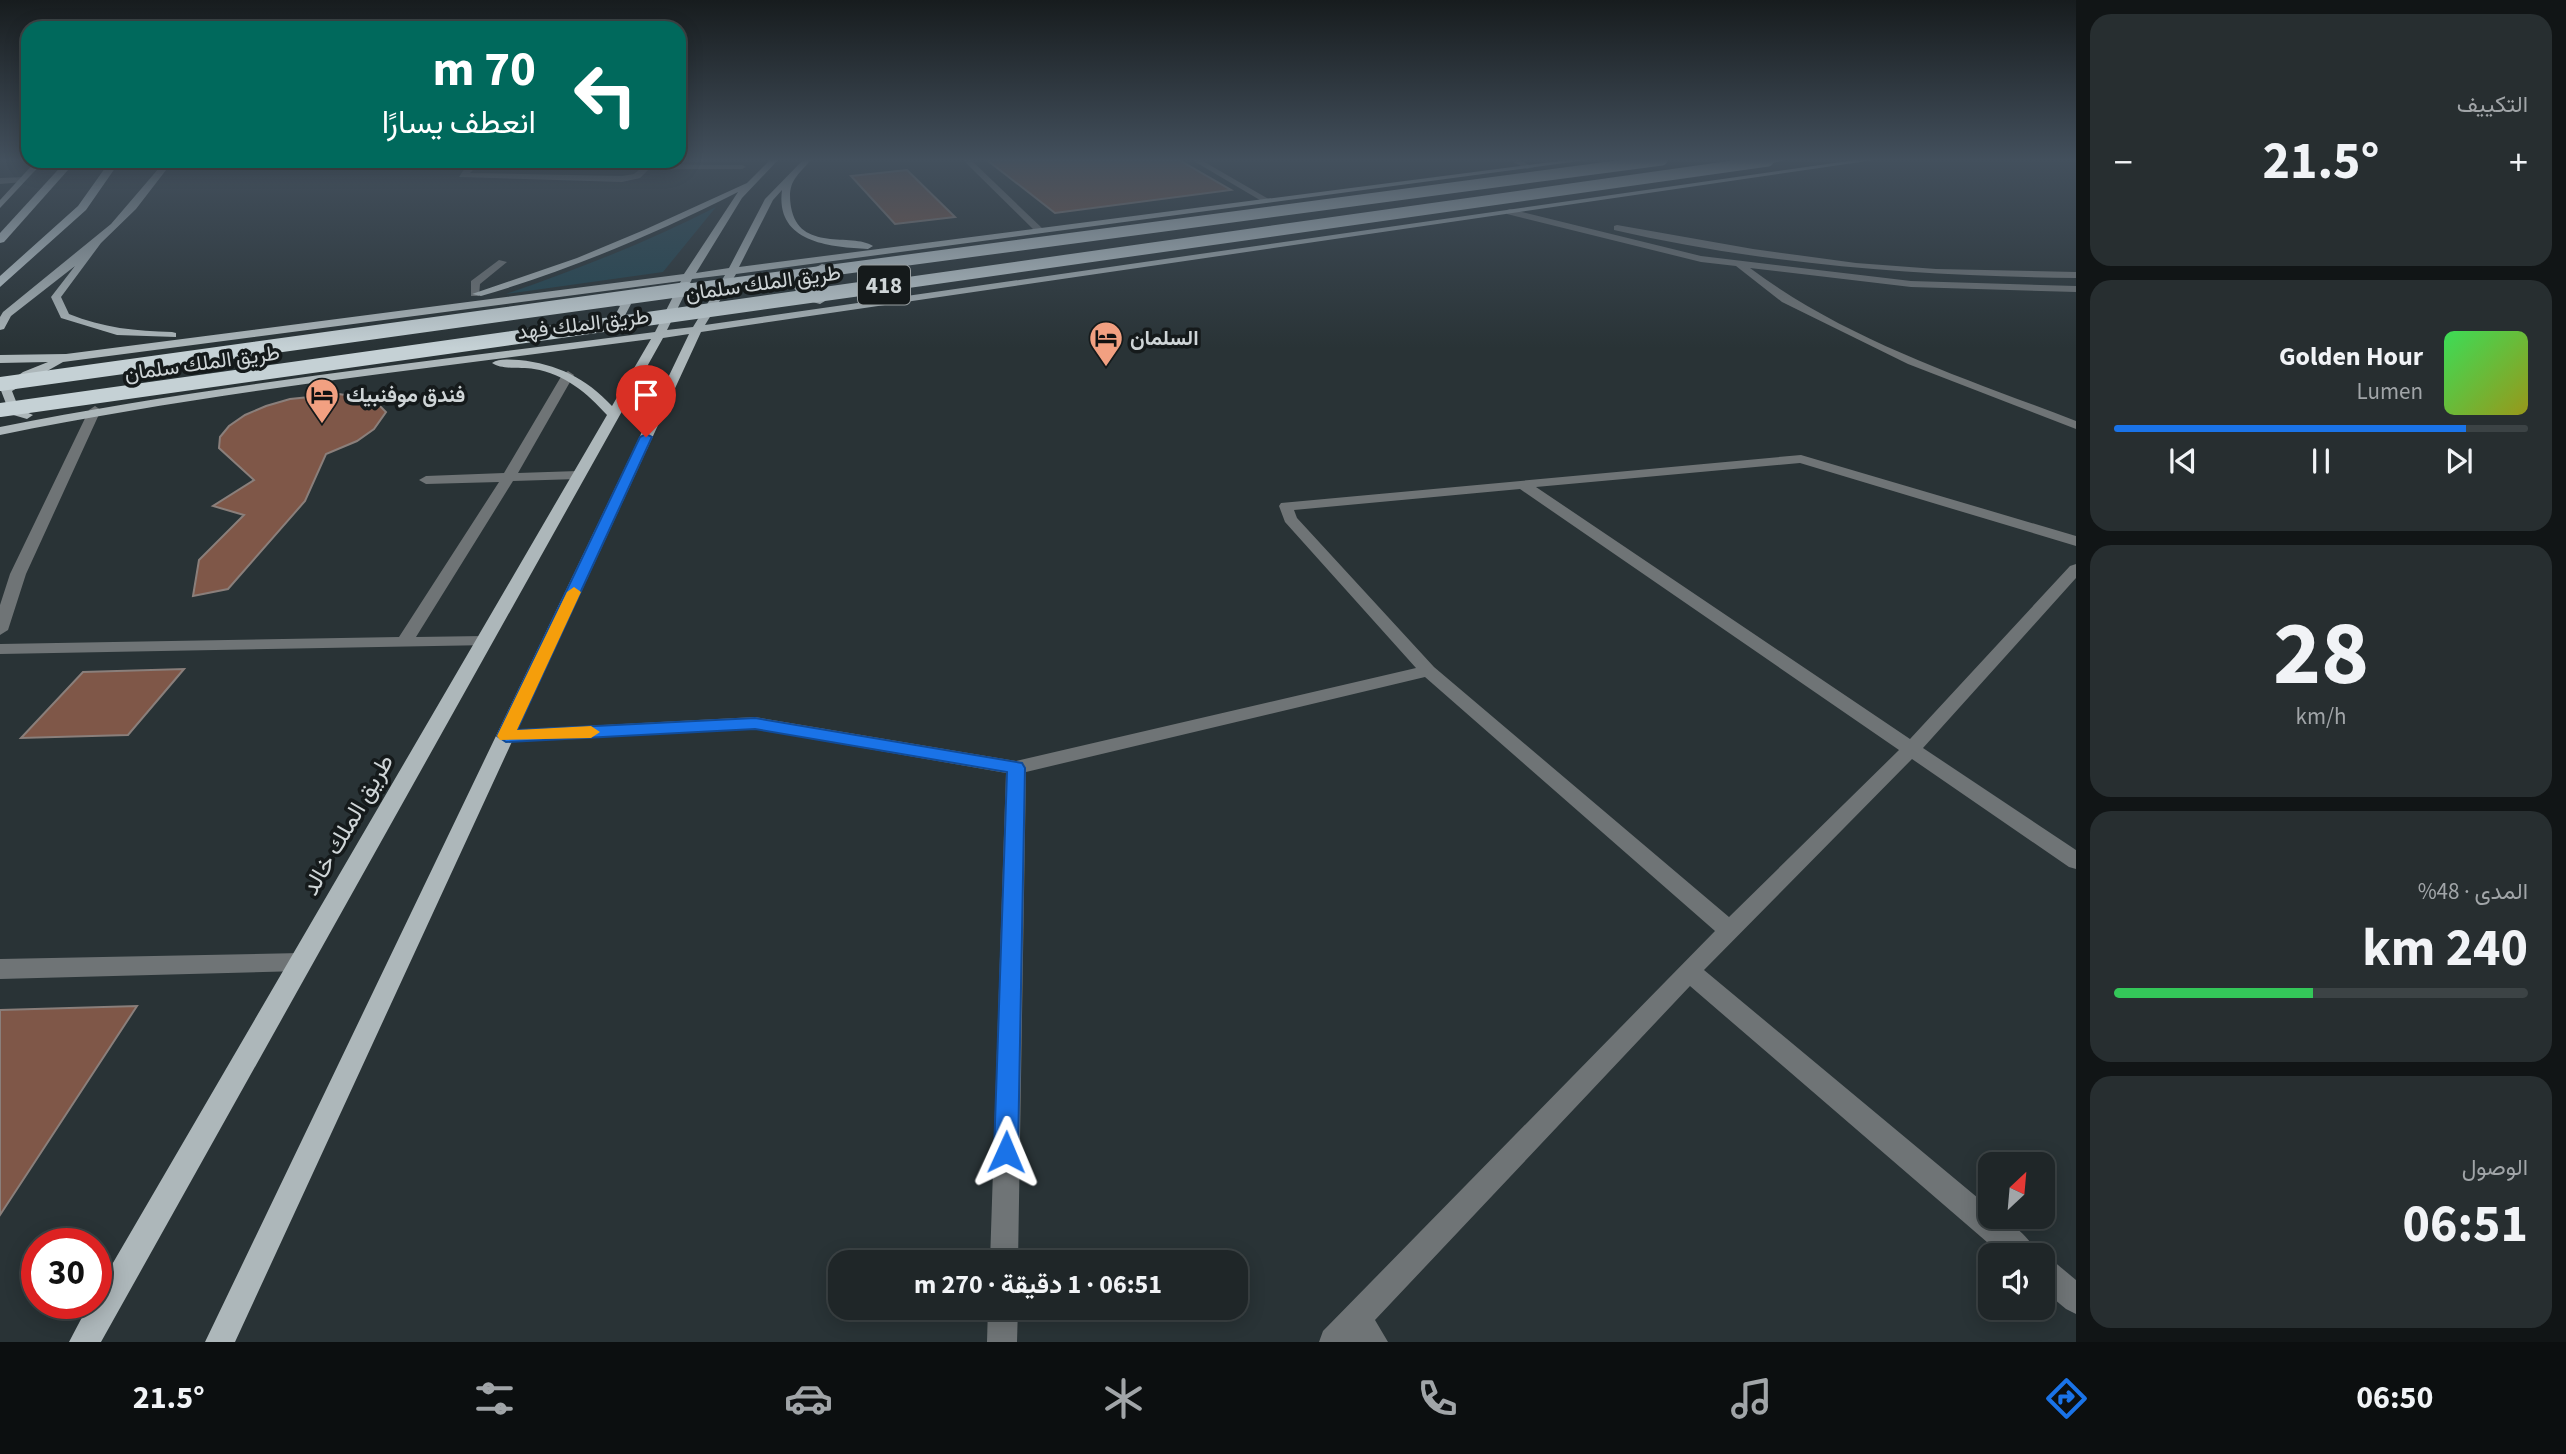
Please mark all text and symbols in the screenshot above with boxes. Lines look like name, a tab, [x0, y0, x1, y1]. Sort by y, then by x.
text: 70 m	[432, 35, 536, 105]
icon: left	[560, 49, 651, 140]
text: التكييف	[2457, 88, 2528, 121]
text: انعطف يسارًا	[382, 100, 536, 146]
text: 21.5°	[2263, 125, 2379, 199]
text: −	[2114, 136, 2133, 190]
text: +	[2509, 136, 2528, 190]
street label: طريق الملك سلمان	[683, 257, 843, 309]
road number: 418	[858, 266, 910, 304]
street label: طريق الملك فهد	[515, 301, 651, 347]
hotel icon: السلمان	[1087, 319, 1125, 368]
place label: السلمان	[1130, 323, 1199, 353]
street label: طريق الملك سلمان	[122, 337, 282, 389]
text: Golden Hour	[2279, 338, 2423, 375]
pin	[616, 365, 676, 437]
text: Lumen	[2356, 375, 2423, 408]
hotel icon: فندق موفنبيك	[303, 376, 341, 425]
icon: arrive	[627, 376, 665, 414]
place label: فندق موفنبيك	[346, 380, 465, 410]
icon: previous	[2164, 442, 2202, 480]
icon: pause	[2302, 442, 2340, 480]
icon: next	[2440, 442, 2478, 480]
text: 28	[2273, 590, 2369, 719]
text: km/h	[2296, 700, 2347, 733]
street label: طريق الملك خالد	[293, 748, 403, 902]
text: المدى · 48%	[2418, 875, 2528, 908]
text: 240 km	[2362, 912, 2528, 986]
position arrow	[969, 1115, 1043, 1189]
text: الوصول	[2462, 1151, 2528, 1184]
north arrow	[1978, 1152, 2054, 1228]
map controls	[1978, 1152, 2055, 1320]
text: 06:51	[2403, 1188, 2528, 1262]
speed limit sign: 30	[21, 1228, 112, 1319]
button: sound	[1978, 1243, 2055, 1320]
text: 06:51 · 1 دقيقة · 270 m	[914, 1266, 1162, 1303]
icon: filters	[470, 1374, 519, 1423]
icon: car	[784, 1374, 833, 1423]
icon: climate	[1099, 1374, 1148, 1423]
icon: phone	[1413, 1374, 1462, 1423]
icon: music	[1727, 1374, 1776, 1423]
icon: directions	[2042, 1374, 2091, 1423]
text: 21.5°	[133, 1375, 205, 1421]
text: 06:50	[2356, 1375, 2433, 1421]

